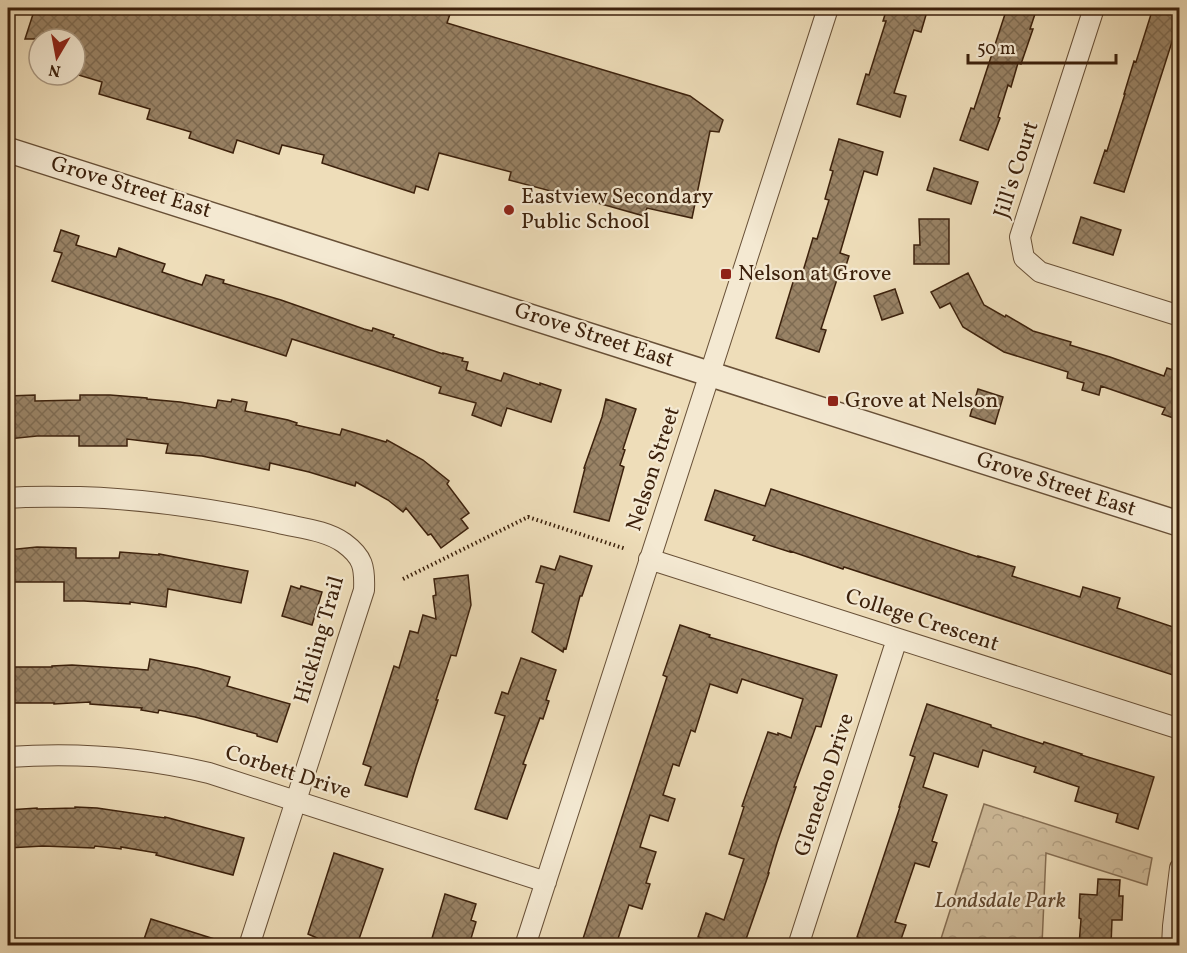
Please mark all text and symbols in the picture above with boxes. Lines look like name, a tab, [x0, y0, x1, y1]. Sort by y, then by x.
north arrow	[27, 27, 87, 87]
scale bar	[968, 27, 1116, 65]
text: 50 m	[977, 37, 1016, 62]
text: N	[47, 58, 62, 82]
street label: Jill's Court	[987, 117, 1047, 223]
street label: Grove Street East	[47, 149, 215, 227]
place label: Eastview Secondary Public School	[521, 182, 713, 238]
marker: Eastview Secondary Public School	[502, 203, 516, 217]
place label: Nelson at Grove	[738, 259, 891, 290]
marker: Nelson at Grove	[719, 267, 733, 281]
street label: Grove Street East	[510, 296, 678, 377]
place label: Grove at Nelson	[845, 386, 998, 417]
marker: Grove at Nelson	[826, 394, 840, 408]
street label: Nelson Street	[619, 402, 689, 535]
street label: Grove Street East	[972, 445, 1140, 526]
street label: Hickling Trail	[287, 573, 353, 707]
street label: College Crescent	[841, 582, 1003, 661]
street label: Glenecho Drive	[787, 709, 863, 861]
street label: Corbett Drive	[221, 738, 355, 808]
park label: Londsdale Park	[934, 886, 1066, 917]

